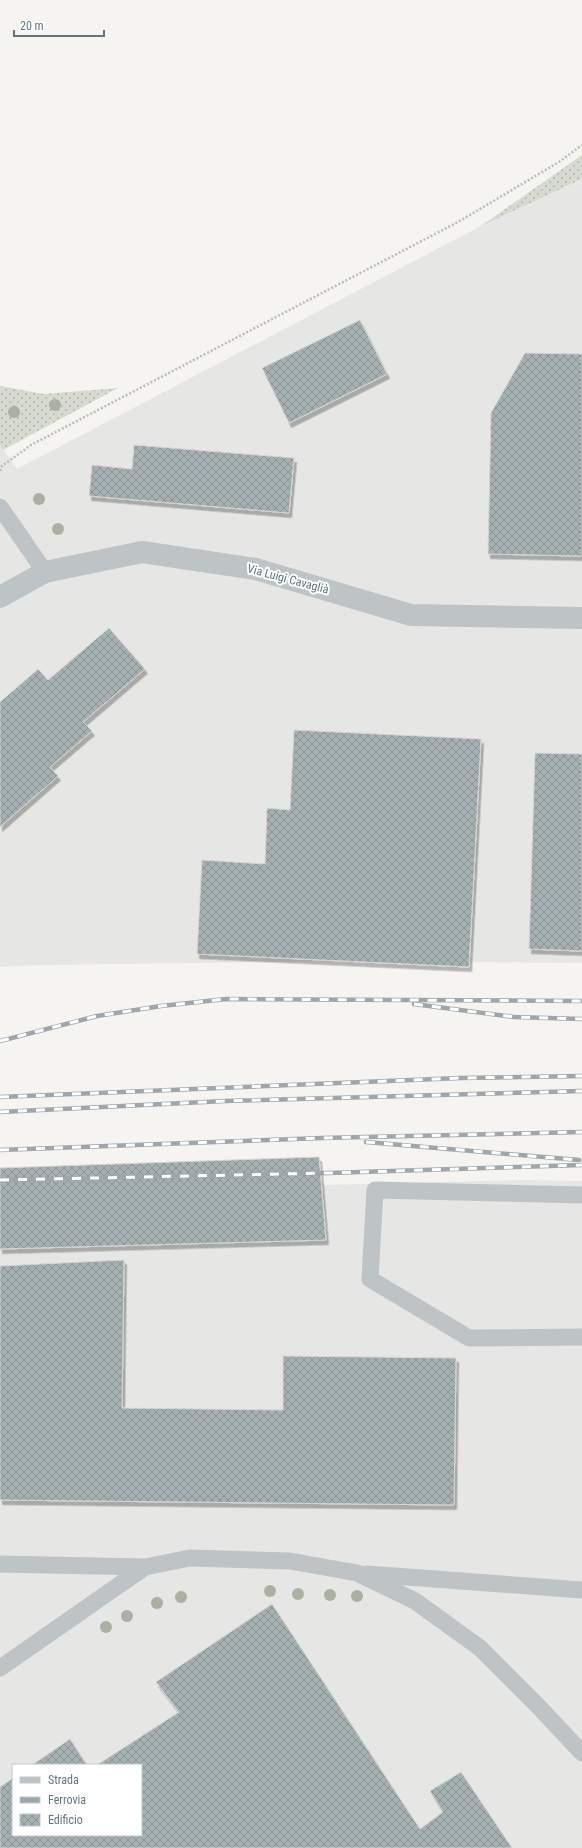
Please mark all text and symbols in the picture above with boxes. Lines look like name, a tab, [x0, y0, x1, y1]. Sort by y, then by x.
scale bar	[14, 12, 104, 38]
text: 20 m	[20, 19, 44, 33]
street label: Via Luigi Cavaglià	[246, 561, 331, 597]
legend	[12, 1764, 142, 1836]
text: Strada	[48, 1773, 79, 1787]
text: Ferrovia	[48, 1793, 86, 1807]
text: Edificio	[48, 1813, 83, 1827]

